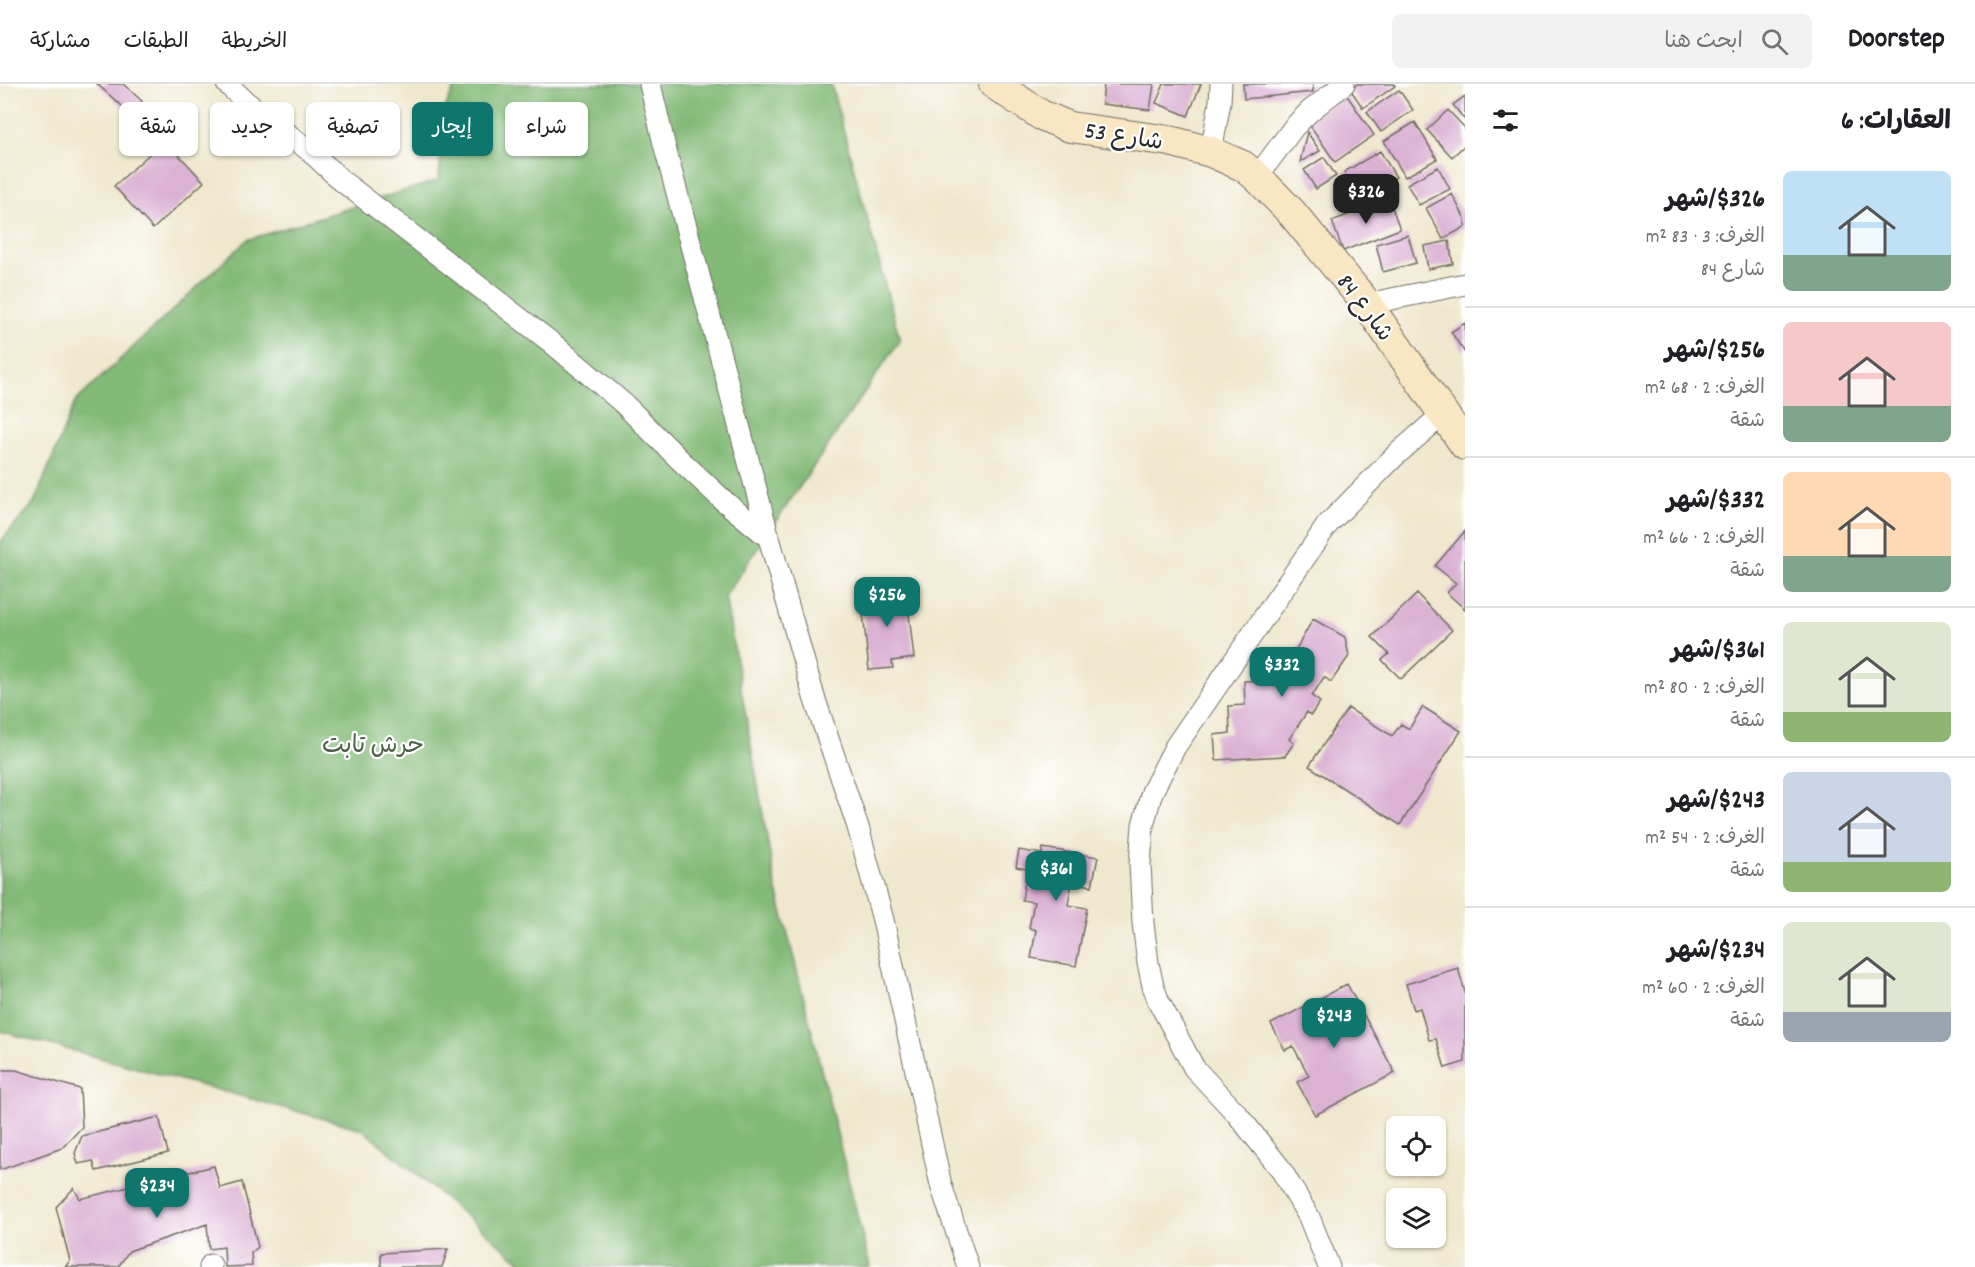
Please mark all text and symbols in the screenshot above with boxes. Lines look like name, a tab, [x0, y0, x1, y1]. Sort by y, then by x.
search box	[1392, 14, 1812, 68]
text: Doorstep	[1848, 21, 1945, 61]
icon: search	[1758, 25, 1791, 58]
text: ابحث هنا	[1664, 27, 1743, 58]
text: مشاركة	[30, 28, 91, 58]
text: الطبقات	[124, 28, 189, 58]
text: الخريطة	[222, 28, 287, 58]
chip: شقة	[119, 102, 198, 156]
chip: جديد	[210, 102, 294, 156]
chip: تصفية	[306, 102, 400, 156]
chip: إيجار	[412, 102, 493, 156]
chip: شراء	[505, 102, 588, 156]
icon: filters	[1489, 104, 1522, 137]
text: العقارات: 6	[1841, 104, 1951, 141]
street label: شارع 53	[1082, 115, 1165, 161]
pin: $326	[1330, 174, 1402, 225]
text: $326	[1347, 179, 1385, 207]
text: $326/شهر	[1666, 182, 1765, 219]
icon: home	[1831, 195, 1903, 267]
text: الغرف: 3 · 83 m²	[1646, 224, 1765, 252]
text: شارع 84	[1701, 257, 1765, 285]
street label: شارع 84	[1327, 268, 1400, 350]
text: $256/شهر	[1665, 333, 1765, 370]
icon: home	[1831, 346, 1903, 418]
text: الغرف: 2 · 68 m²	[1645, 375, 1765, 403]
text: شقة	[1730, 408, 1765, 436]
text: $332/شهر	[1667, 483, 1765, 520]
icon: home	[1831, 496, 1903, 568]
text: الغرف: 2 · 66 m²	[1643, 525, 1765, 553]
text: شقة	[1730, 558, 1765, 586]
pin: $256	[851, 577, 923, 628]
text: $256	[868, 582, 906, 610]
text: $361/شهر	[1671, 633, 1765, 670]
icon: home	[1831, 646, 1903, 718]
pin: $332	[1246, 647, 1318, 698]
text: $332	[1264, 652, 1300, 680]
text: الغرف: 2 · 80 m²	[1644, 675, 1765, 703]
text: شقة	[1730, 708, 1765, 736]
park label: حرش تابت	[322, 730, 424, 764]
text: $243/شهر	[1667, 783, 1765, 820]
icon: home	[1831, 796, 1903, 868]
text: الغرف: 2 · 54 m²	[1645, 825, 1765, 853]
pin: $361	[1020, 851, 1092, 902]
text: $361	[1039, 856, 1073, 884]
text: شقة	[1730, 858, 1765, 886]
text: $234/شهر	[1667, 933, 1765, 970]
icon: home	[1831, 946, 1903, 1018]
text: الغرف: 2 · 60 m²	[1642, 975, 1765, 1003]
pin: $243	[1298, 998, 1370, 1049]
text: $243	[1316, 1003, 1352, 1031]
text: شقة	[1730, 1008, 1765, 1036]
map controls	[1386, 1116, 1446, 1248]
button: locate	[1386, 1116, 1446, 1176]
pin: $234	[121, 1168, 193, 1219]
text: $234	[139, 1173, 175, 1201]
button: layers	[1386, 1188, 1446, 1248]

